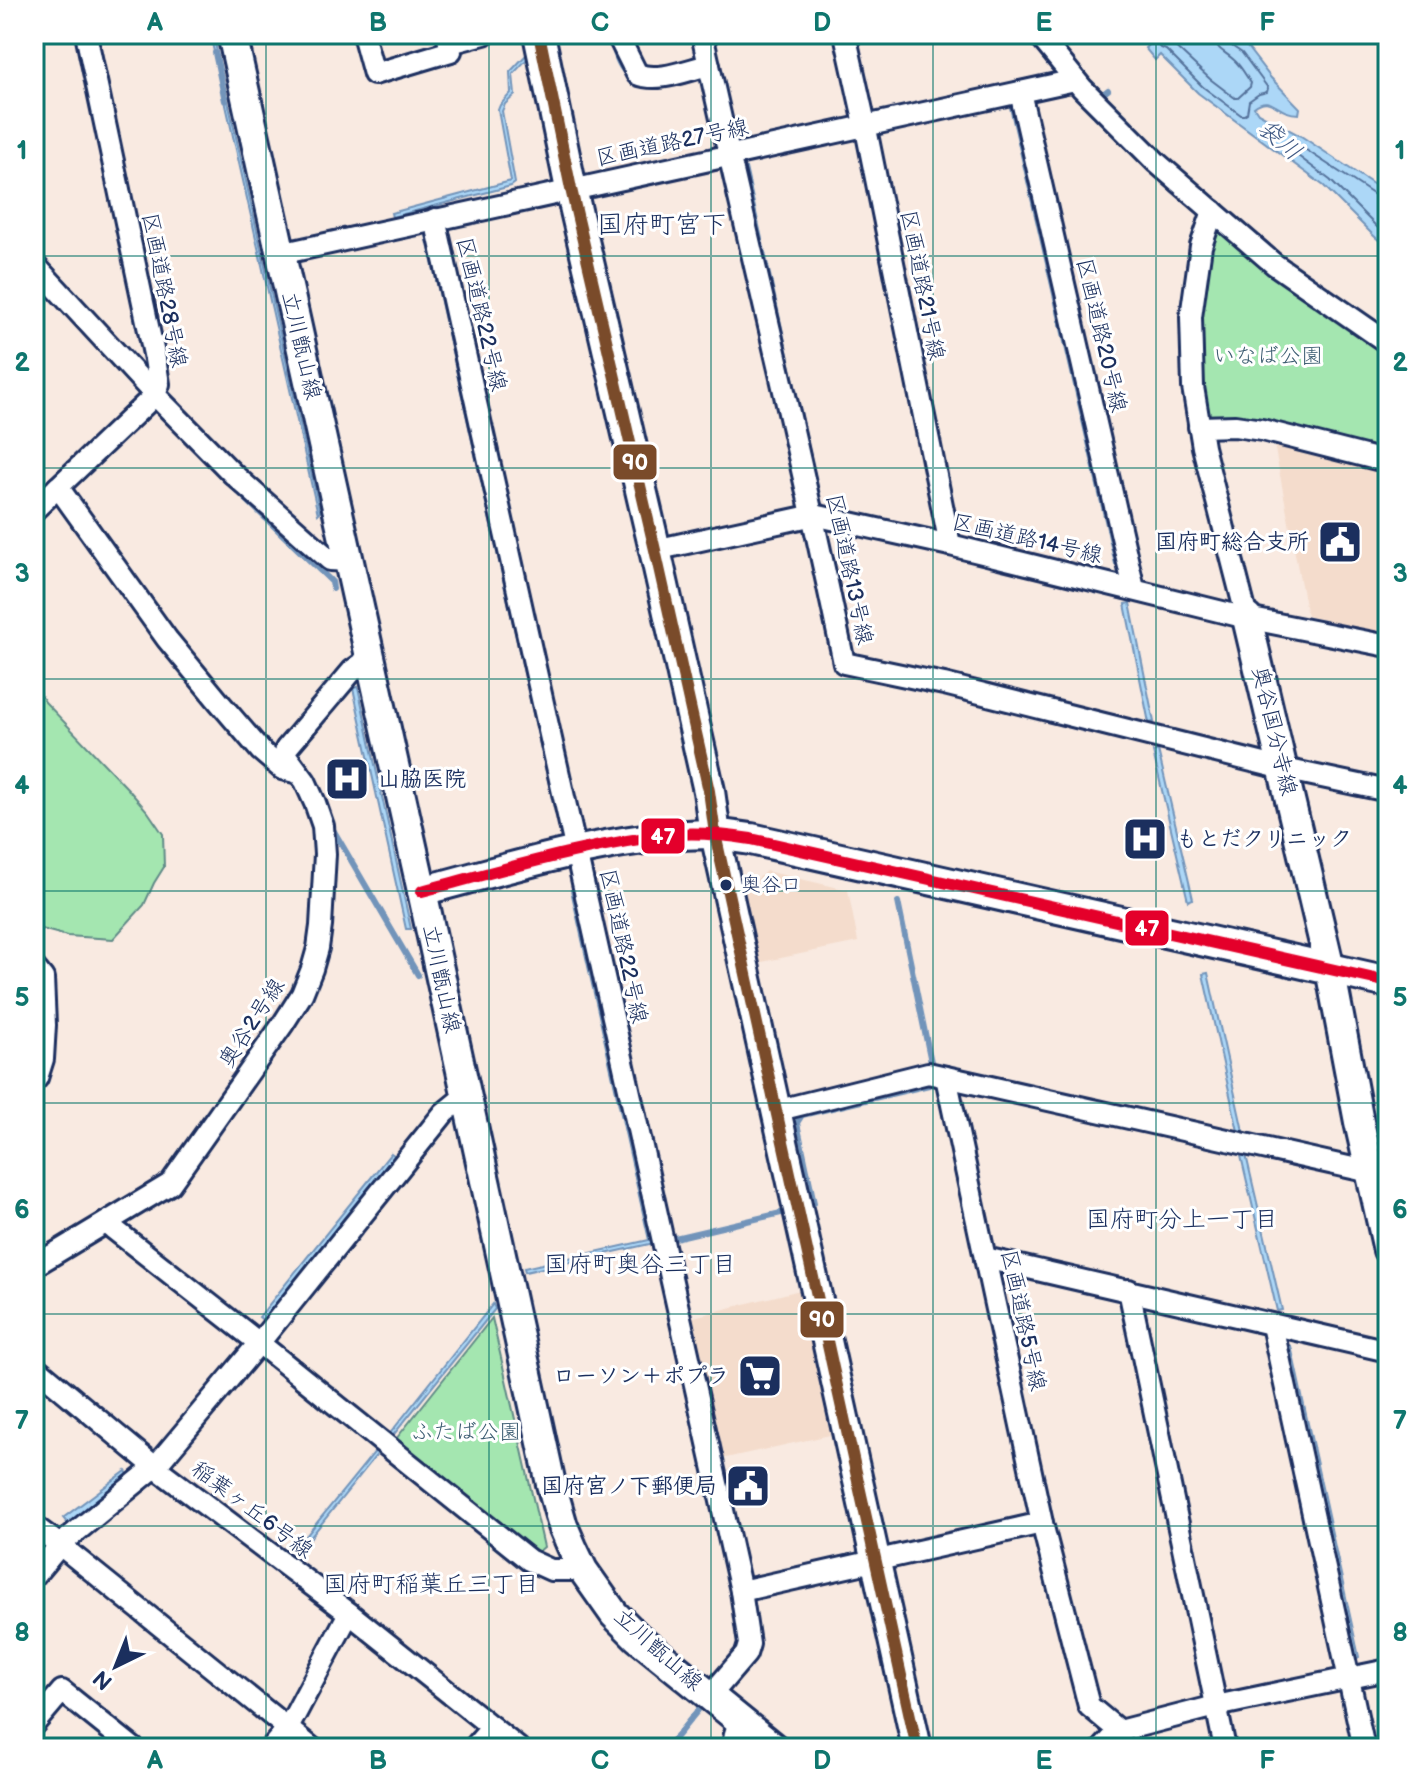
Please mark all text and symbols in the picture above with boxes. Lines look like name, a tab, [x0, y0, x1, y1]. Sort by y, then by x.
text: A	[146, 8, 163, 39]
text: B	[369, 8, 387, 39]
text: C	[591, 8, 609, 39]
text: D	[813, 8, 831, 39]
text: E	[1036, 8, 1053, 39]
text: F	[1259, 8, 1275, 39]
water label: 袋川	[1252, 113, 1308, 167]
street label: 区画道路27号線	[593, 114, 751, 172]
text: 1	[17, 136, 27, 167]
text: 1	[1395, 136, 1405, 167]
street label: 区画道路21号線	[894, 207, 950, 363]
street label: 区画道路28号線	[136, 210, 192, 370]
district label: 国府町宮下	[597, 210, 727, 241]
street label: 区画道路22号線	[450, 234, 512, 394]
street label: 区画道路20号線	[1070, 255, 1132, 415]
street label: 立川甑山線	[275, 289, 327, 403]
park label: いなば公園	[1213, 343, 1323, 370]
text: 2	[14, 348, 30, 379]
text: 2	[1392, 348, 1408, 379]
line badge: 90	[612, 443, 658, 481]
text: 90	[622, 450, 648, 477]
street label: 区画道路13号線	[820, 491, 878, 647]
street label: 区画道路14号線	[949, 509, 1105, 569]
public building icon: 国府町総合支所	[1316, 518, 1364, 566]
place label: 国府町総合支所	[1155, 529, 1309, 556]
text: 3	[14, 559, 30, 590]
text: 3	[1392, 559, 1408, 590]
street label: 奥谷国分寺線	[1246, 664, 1302, 798]
hospital icon: 山脇医院	[323, 755, 371, 803]
place label: 山脇医院	[378, 766, 466, 793]
text: 4	[14, 771, 30, 802]
text: 4	[1392, 771, 1408, 802]
hospital icon: もとだクリニック	[1121, 815, 1169, 863]
line badge: 47	[640, 817, 686, 855]
text: 47	[650, 824, 676, 851]
place label: もとだクリニック	[1176, 826, 1352, 853]
street label: 区画道路22号線	[593, 866, 653, 1026]
place label: 奥谷口	[741, 873, 801, 897]
marker: 奥谷口	[718, 877, 734, 893]
line badge: 47	[1124, 909, 1170, 947]
text: 47	[1134, 916, 1160, 943]
street label: 立川甑山線	[416, 922, 466, 1036]
street label: 奥谷2号線	[213, 973, 291, 1073]
text: 5	[14, 983, 30, 1014]
text: 5	[1392, 983, 1408, 1014]
text: 6	[14, 1195, 30, 1226]
text: 6	[1392, 1195, 1408, 1226]
district label: 国府町分上一丁目	[1086, 1205, 1278, 1234]
street label: 区画道路5号線	[995, 1246, 1051, 1394]
district label: 国府町奥谷三丁目	[544, 1250, 736, 1279]
line badge: 90	[799, 1300, 845, 1339]
text: 90	[809, 1307, 835, 1334]
supermarket icon: ローソン＋ポプラ	[736, 1352, 784, 1400]
place label: ローソン＋ポプラ	[553, 1363, 729, 1390]
text: 7	[15, 1406, 29, 1437]
text: 7	[1393, 1406, 1407, 1437]
park label: ふたば公園	[411, 1419, 521, 1446]
street label: 稲葉ヶ丘6号線	[186, 1455, 318, 1565]
public building icon: 国府宮ノ下郵便局	[724, 1462, 772, 1510]
place label: 国府宮ノ下郵便局	[541, 1473, 717, 1500]
district label: 国府町稲葉丘三丁目	[323, 1570, 539, 1599]
street label: 立川甑山線	[608, 1603, 708, 1697]
text: 8	[14, 1618, 30, 1649]
text: 8	[1392, 1618, 1408, 1649]
north arrow	[76, 1626, 156, 1706]
text: N	[88, 1664, 119, 1695]
text: A	[146, 1746, 163, 1777]
text: B	[369, 1746, 387, 1777]
text: C	[591, 1746, 609, 1777]
text: D	[813, 1746, 831, 1777]
text: E	[1036, 1746, 1053, 1777]
text: F	[1259, 1746, 1275, 1777]

